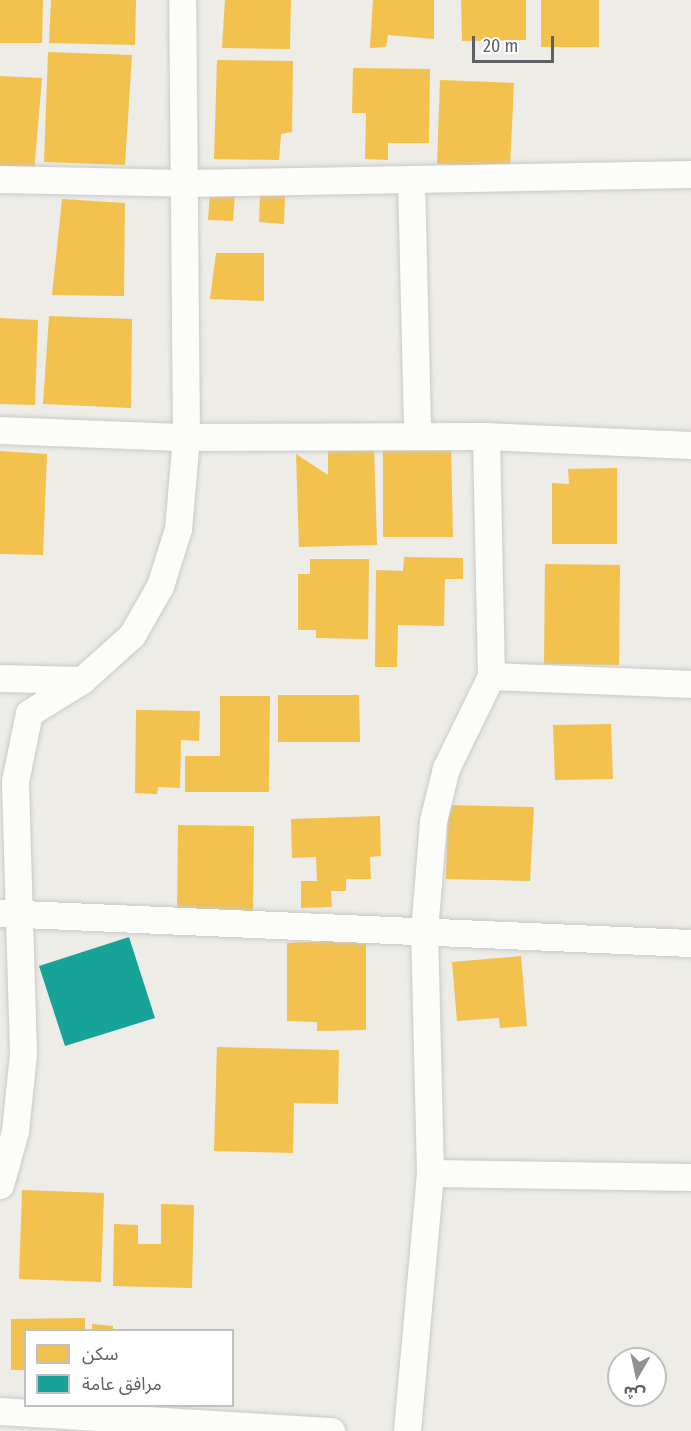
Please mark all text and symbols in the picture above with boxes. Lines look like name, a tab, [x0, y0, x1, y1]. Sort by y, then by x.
scale bar	[475, 24, 558, 62]
text: 20 m	[483, 35, 518, 57]
legend	[24, 1329, 234, 1407]
text: سكن	[82, 1343, 118, 1365]
north arrow	[607, 1347, 667, 1407]
text: مرافق عامة	[82, 1373, 162, 1395]
text: ش	[622, 1382, 647, 1404]

